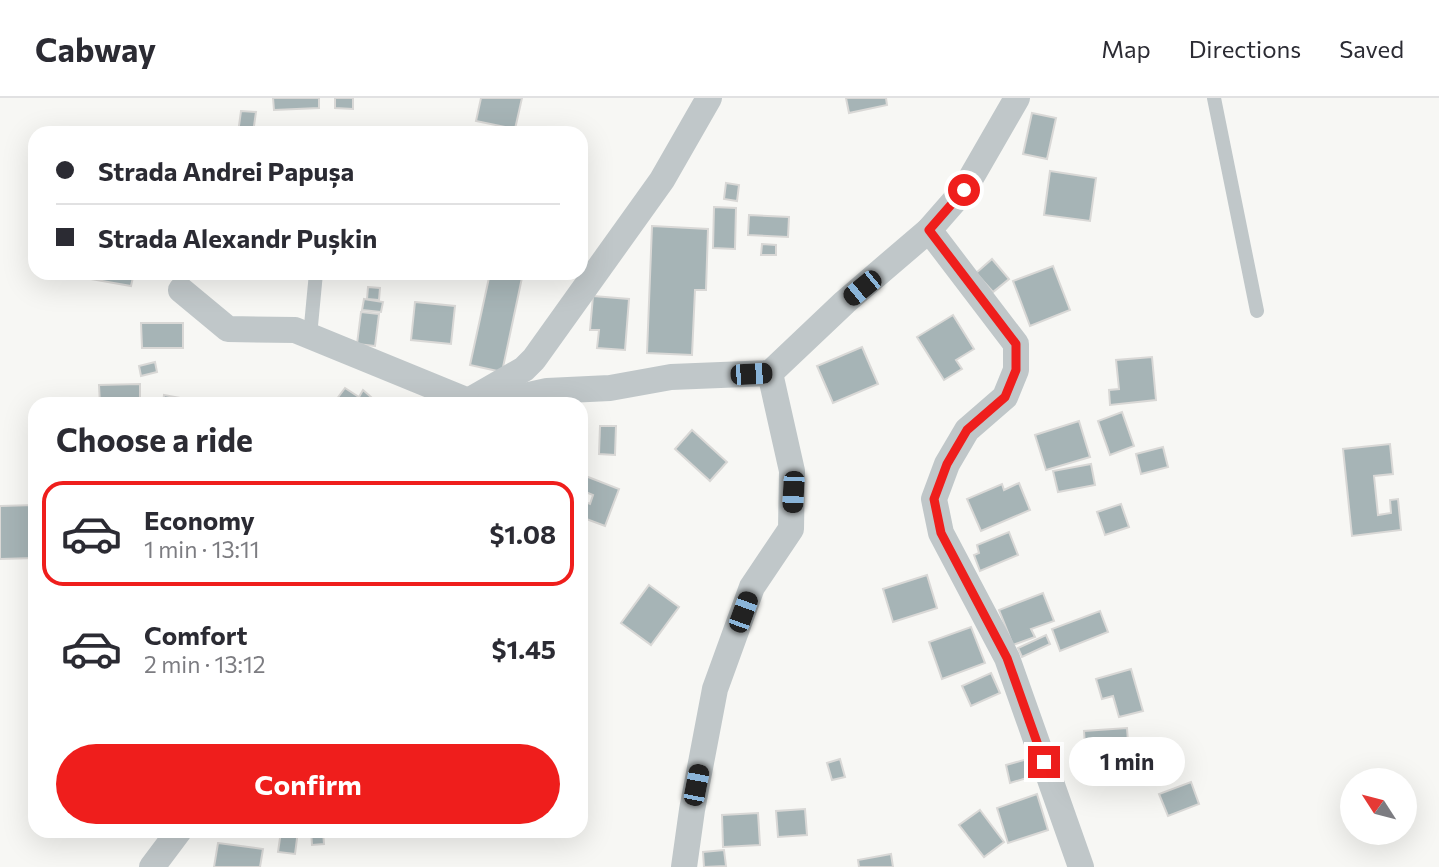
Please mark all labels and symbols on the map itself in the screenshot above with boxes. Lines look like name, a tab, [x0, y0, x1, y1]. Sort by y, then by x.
route start	[948, 174, 980, 206]
car	[840, 267, 885, 309]
car	[730, 362, 773, 386]
car	[782, 470, 805, 514]
car	[726, 589, 761, 635]
callout: 1 min	[1068, 738, 1184, 786]
route end	[1028, 746, 1060, 778]
car	[682, 762, 711, 808]
north arrow	[1340, 768, 1418, 845]

